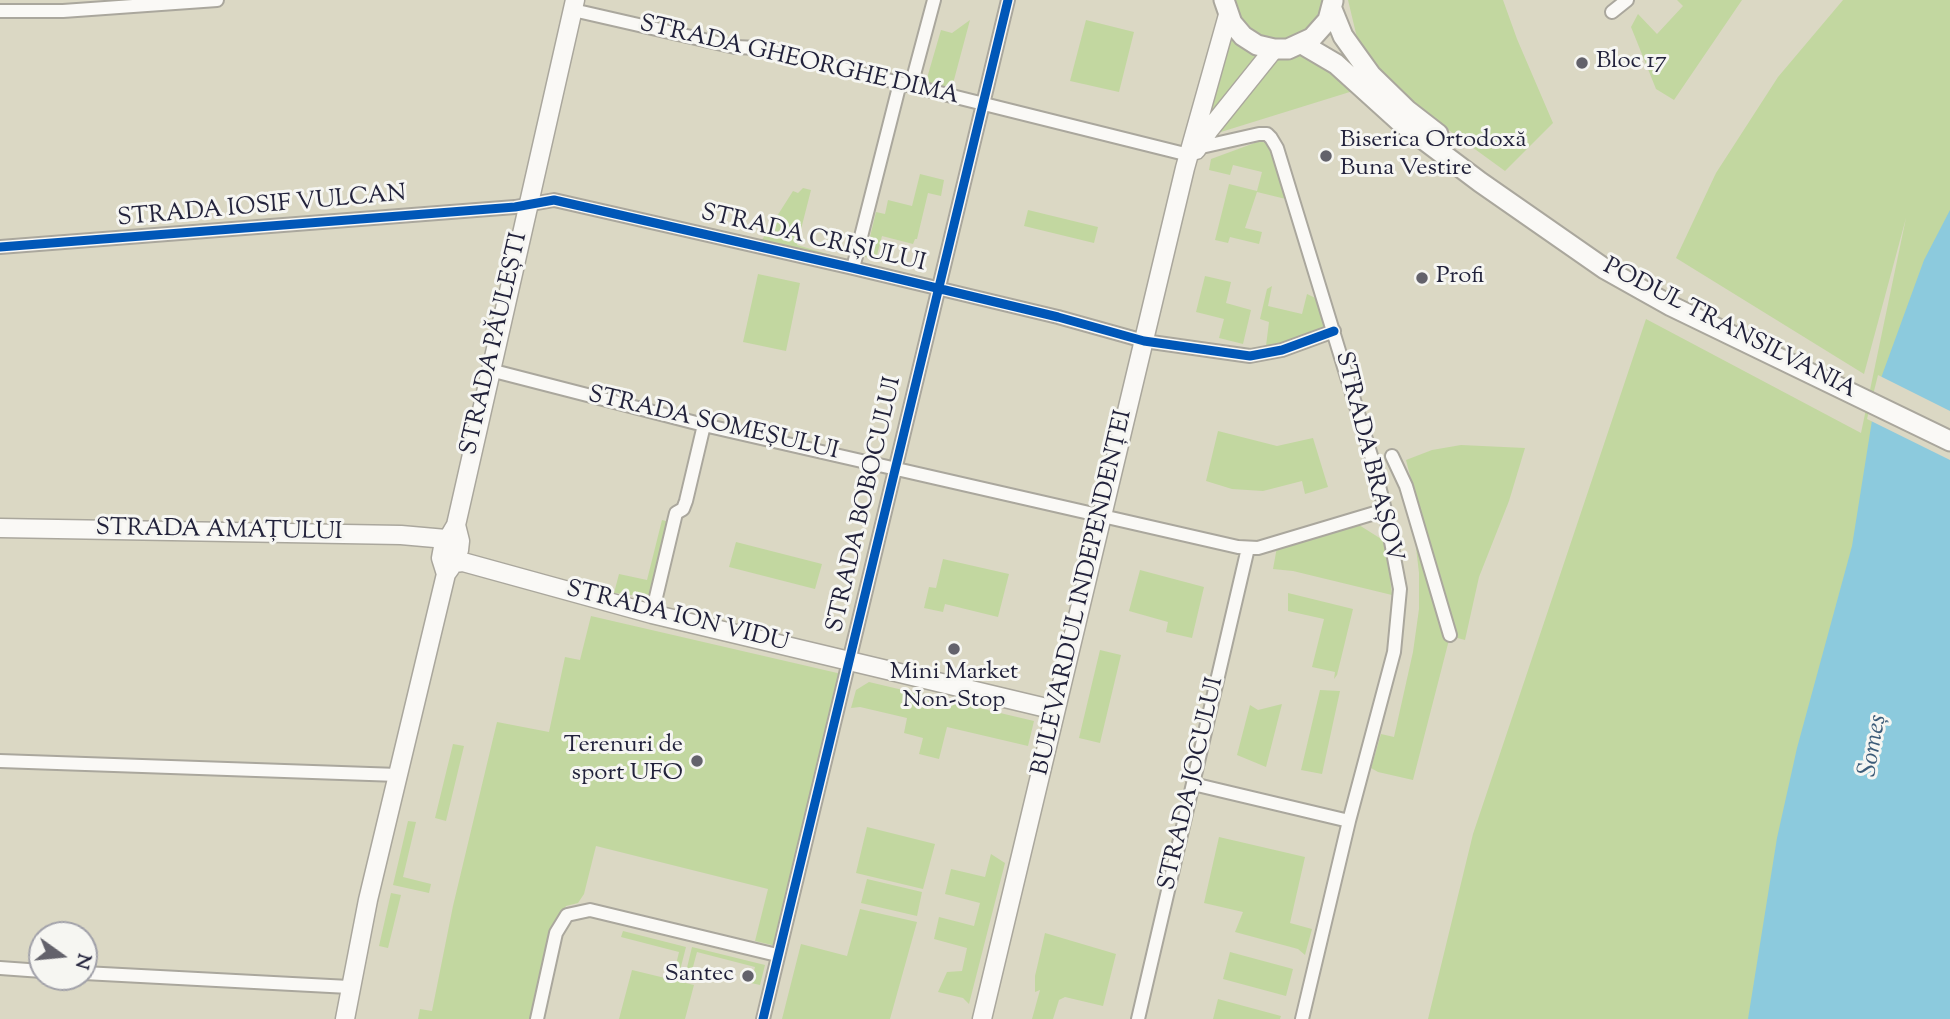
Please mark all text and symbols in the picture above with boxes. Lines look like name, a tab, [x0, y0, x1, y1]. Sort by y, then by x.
street label: STRADA GHEORGHE DIMA	[636, 11, 962, 113]
place label: Bloc 17	[1596, 49, 1667, 77]
marker: Bloc 17	[1574, 55, 1590, 71]
place label: Biserica Ortodoxă Buna Vestire	[1340, 128, 1527, 184]
marker: Biserica Ortodoxă Buna Vestire	[1318, 148, 1334, 164]
street label: STRADA IOSIF VULCAN	[116, 181, 408, 235]
street label: STRADA CRIȘULUI	[698, 200, 928, 280]
street label: STRADA PĂULEȘTI	[456, 230, 536, 458]
street label: PODUL TRANSILVANIA	[1597, 253, 1861, 407]
place label: Profi	[1436, 264, 1484, 292]
marker: Profi	[1414, 270, 1430, 286]
street label: STRADA BRAȘOV	[1327, 349, 1407, 565]
street label: STRADA BOBOCULUI	[823, 374, 909, 636]
street label: STRADA SOMEȘULUI	[585, 382, 841, 468]
street label: BULEVARDUL INDEPENDENȚEI	[1028, 408, 1140, 778]
street label: STRADA AMAȚULUI	[95, 515, 343, 549]
street label: STRADA ION VIDU	[563, 576, 791, 660]
marker: Mini Market Non-Stop	[946, 641, 962, 657]
place label: Mini Market Non-Stop	[890, 660, 1018, 716]
street label: STRADA JOCULUI	[1154, 675, 1232, 893]
water label: Someș	[1854, 713, 1896, 779]
place label: Terenuri de sport UFO	[564, 733, 683, 789]
marker: Terenuri de sport UFO	[689, 753, 705, 769]
north arrow	[28, 921, 98, 991]
text: N	[67, 950, 97, 972]
place label: Santec	[664, 962, 734, 990]
marker: Santec	[740, 968, 756, 984]

